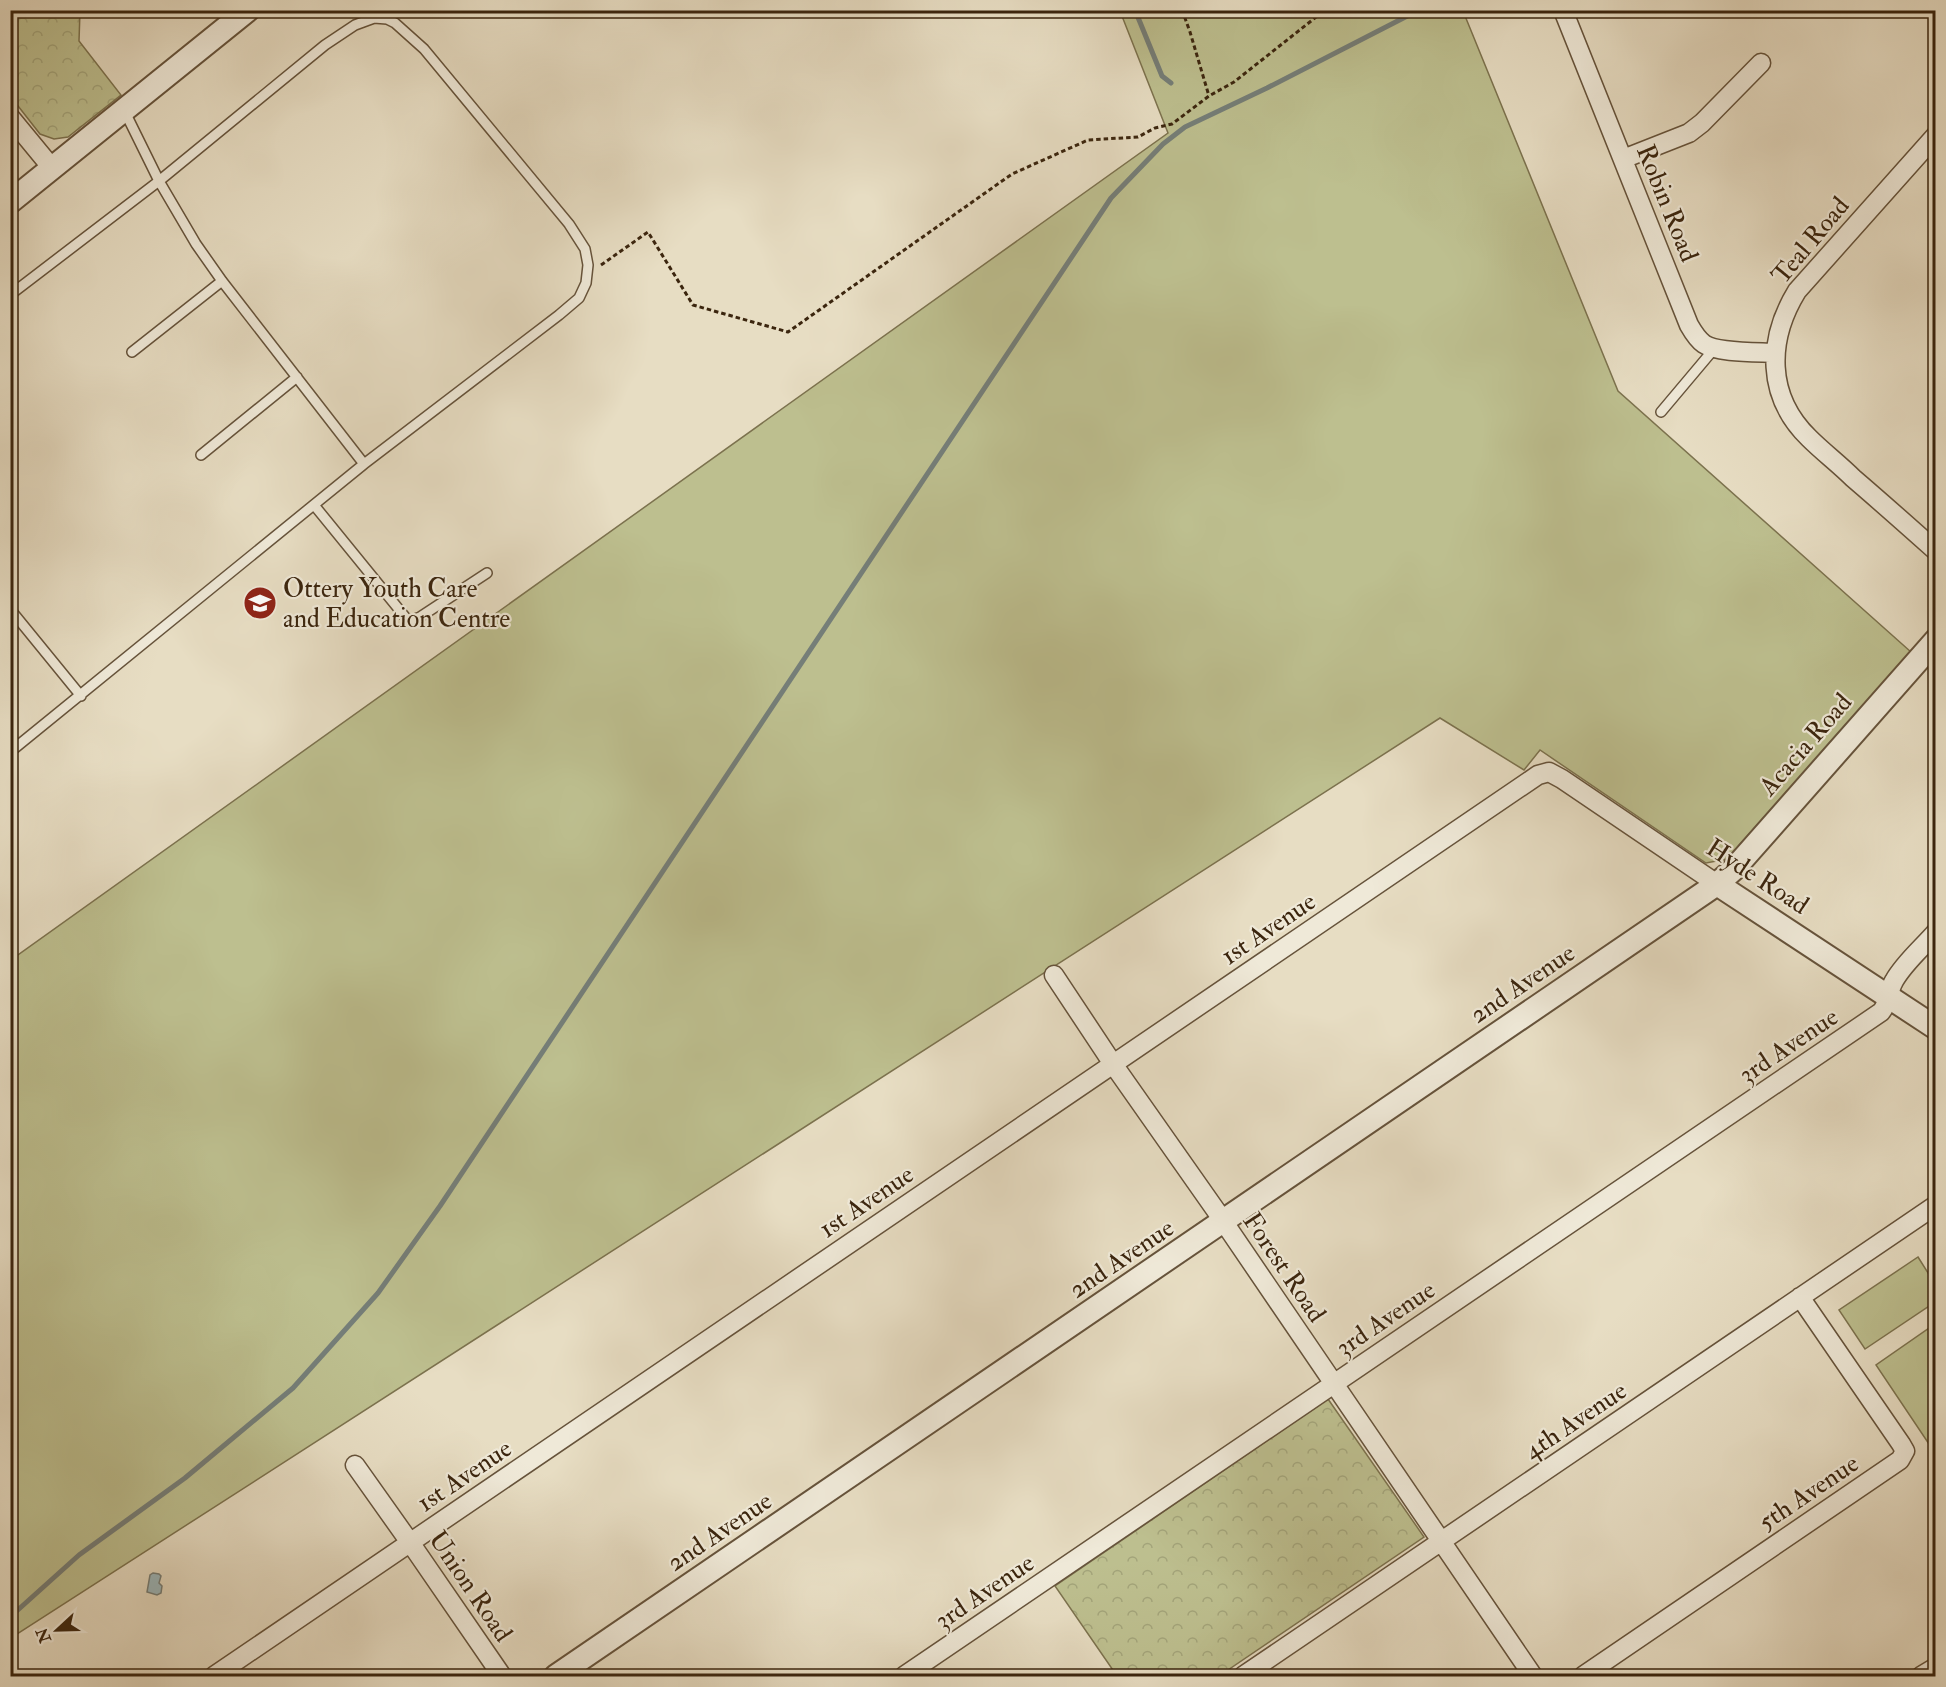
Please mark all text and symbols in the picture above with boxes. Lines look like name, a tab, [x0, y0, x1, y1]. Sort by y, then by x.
street label: Robin Road	[1629, 140, 1705, 267]
street label: Teal Road	[1765, 190, 1857, 291]
place label: Ottery Youth Care and Education Centre	[283, 573, 510, 635]
school or university icon: Ottery Youth Care and Education Centre	[242, 585, 278, 621]
street label: Acacia Road	[1752, 687, 1859, 803]
street label: Hyde Road	[1700, 832, 1815, 922]
street label: 1st Avenue	[1215, 885, 1322, 972]
street label: 2nd Avenue	[1464, 937, 1581, 1031]
street label: 3rd Avenue	[1733, 1001, 1844, 1091]
street label: 1st Avenue	[813, 1158, 920, 1245]
street label: Forest Road	[1236, 1206, 1333, 1329]
street label: 2nd Avenue	[1063, 1212, 1180, 1306]
street label: 3rd Avenue	[1330, 1274, 1441, 1364]
street label: 4th Avenue	[1518, 1375, 1633, 1467]
street label: 1st Avenue	[411, 1432, 518, 1519]
street label: 5th Avenue	[1752, 1448, 1865, 1538]
street label: 2nd Avenue	[661, 1485, 778, 1579]
street label: Union Road	[421, 1525, 519, 1648]
street label: 3rd Avenue	[929, 1547, 1040, 1637]
north arrow	[27, 1600, 87, 1660]
text: N	[32, 1624, 56, 1647]

